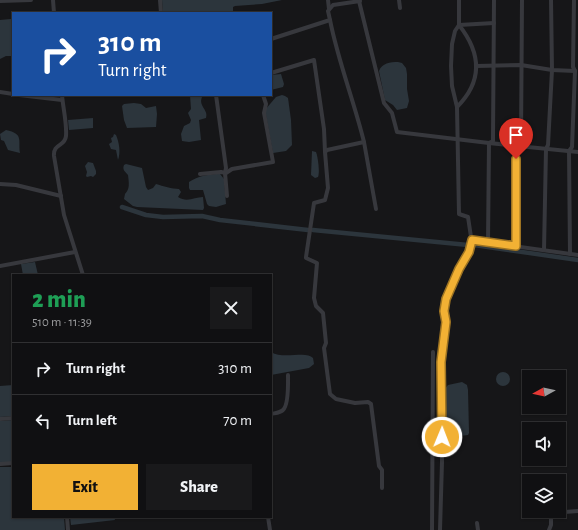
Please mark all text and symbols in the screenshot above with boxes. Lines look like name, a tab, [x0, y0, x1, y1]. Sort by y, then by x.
icon: right	[32, 28, 84, 80]
text: 310 m	[98, 29, 162, 57]
text: Turn right	[98, 62, 167, 80]
pin	[499, 118, 533, 159]
icon: arrive	[505, 124, 527, 146]
button: close	[210, 287, 252, 329]
text: 2 min	[32, 288, 86, 312]
text: 510 m · 11:39	[32, 316, 92, 329]
icon: right	[32, 358, 54, 380]
text: Turn right	[66, 361, 125, 376]
text: 310 m	[218, 361, 252, 376]
north arrow	[522, 370, 566, 414]
map controls	[522, 370, 566, 518]
icon: left	[32, 410, 54, 432]
text: Turn left	[66, 413, 117, 428]
text: 70 m	[223, 413, 252, 428]
position arrow	[421, 416, 463, 458]
button: sound	[522, 422, 566, 466]
button: Exit	[32, 464, 138, 510]
button: Share	[146, 464, 252, 510]
button: layers	[522, 474, 566, 518]

